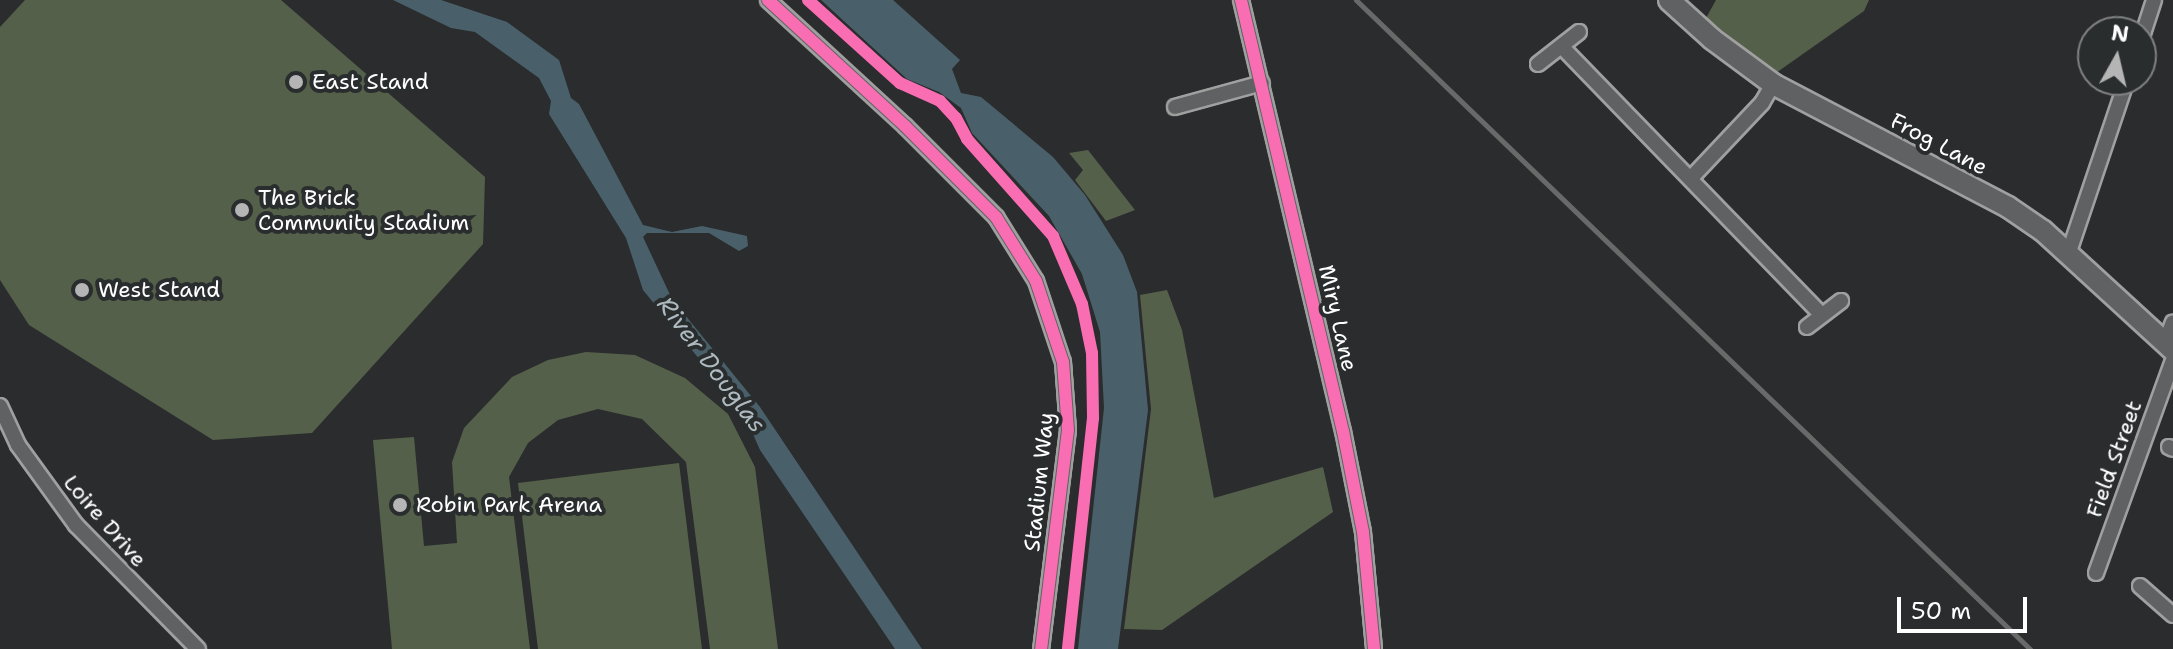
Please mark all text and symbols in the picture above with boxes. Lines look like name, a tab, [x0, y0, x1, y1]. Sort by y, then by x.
north arrow	[2077, 16, 2157, 96]
text: N	[2109, 18, 2131, 49]
place label: East Stand	[312, 69, 429, 95]
marker: East Stand	[287, 73, 305, 91]
street label: Frog Lane	[1886, 107, 1992, 181]
place label: The Brick Community Stadium	[258, 184, 469, 236]
marker: The Brick Community Stadium	[233, 201, 251, 219]
street label: Miry Lane	[1313, 262, 1363, 374]
place label: West Stand	[98, 277, 220, 303]
marker: West Stand	[73, 281, 91, 299]
water label: River Douglas	[651, 291, 771, 439]
street label: Field Street	[2081, 397, 2147, 521]
street label: Stadium Way	[1019, 411, 1059, 553]
street label: Loire Drive	[58, 469, 152, 573]
place label: Robin Park Arena	[416, 492, 602, 518]
marker: Robin Park Arena	[391, 496, 409, 514]
scale bar	[1901, 581, 2031, 631]
text: 50 m	[1911, 595, 1971, 627]

